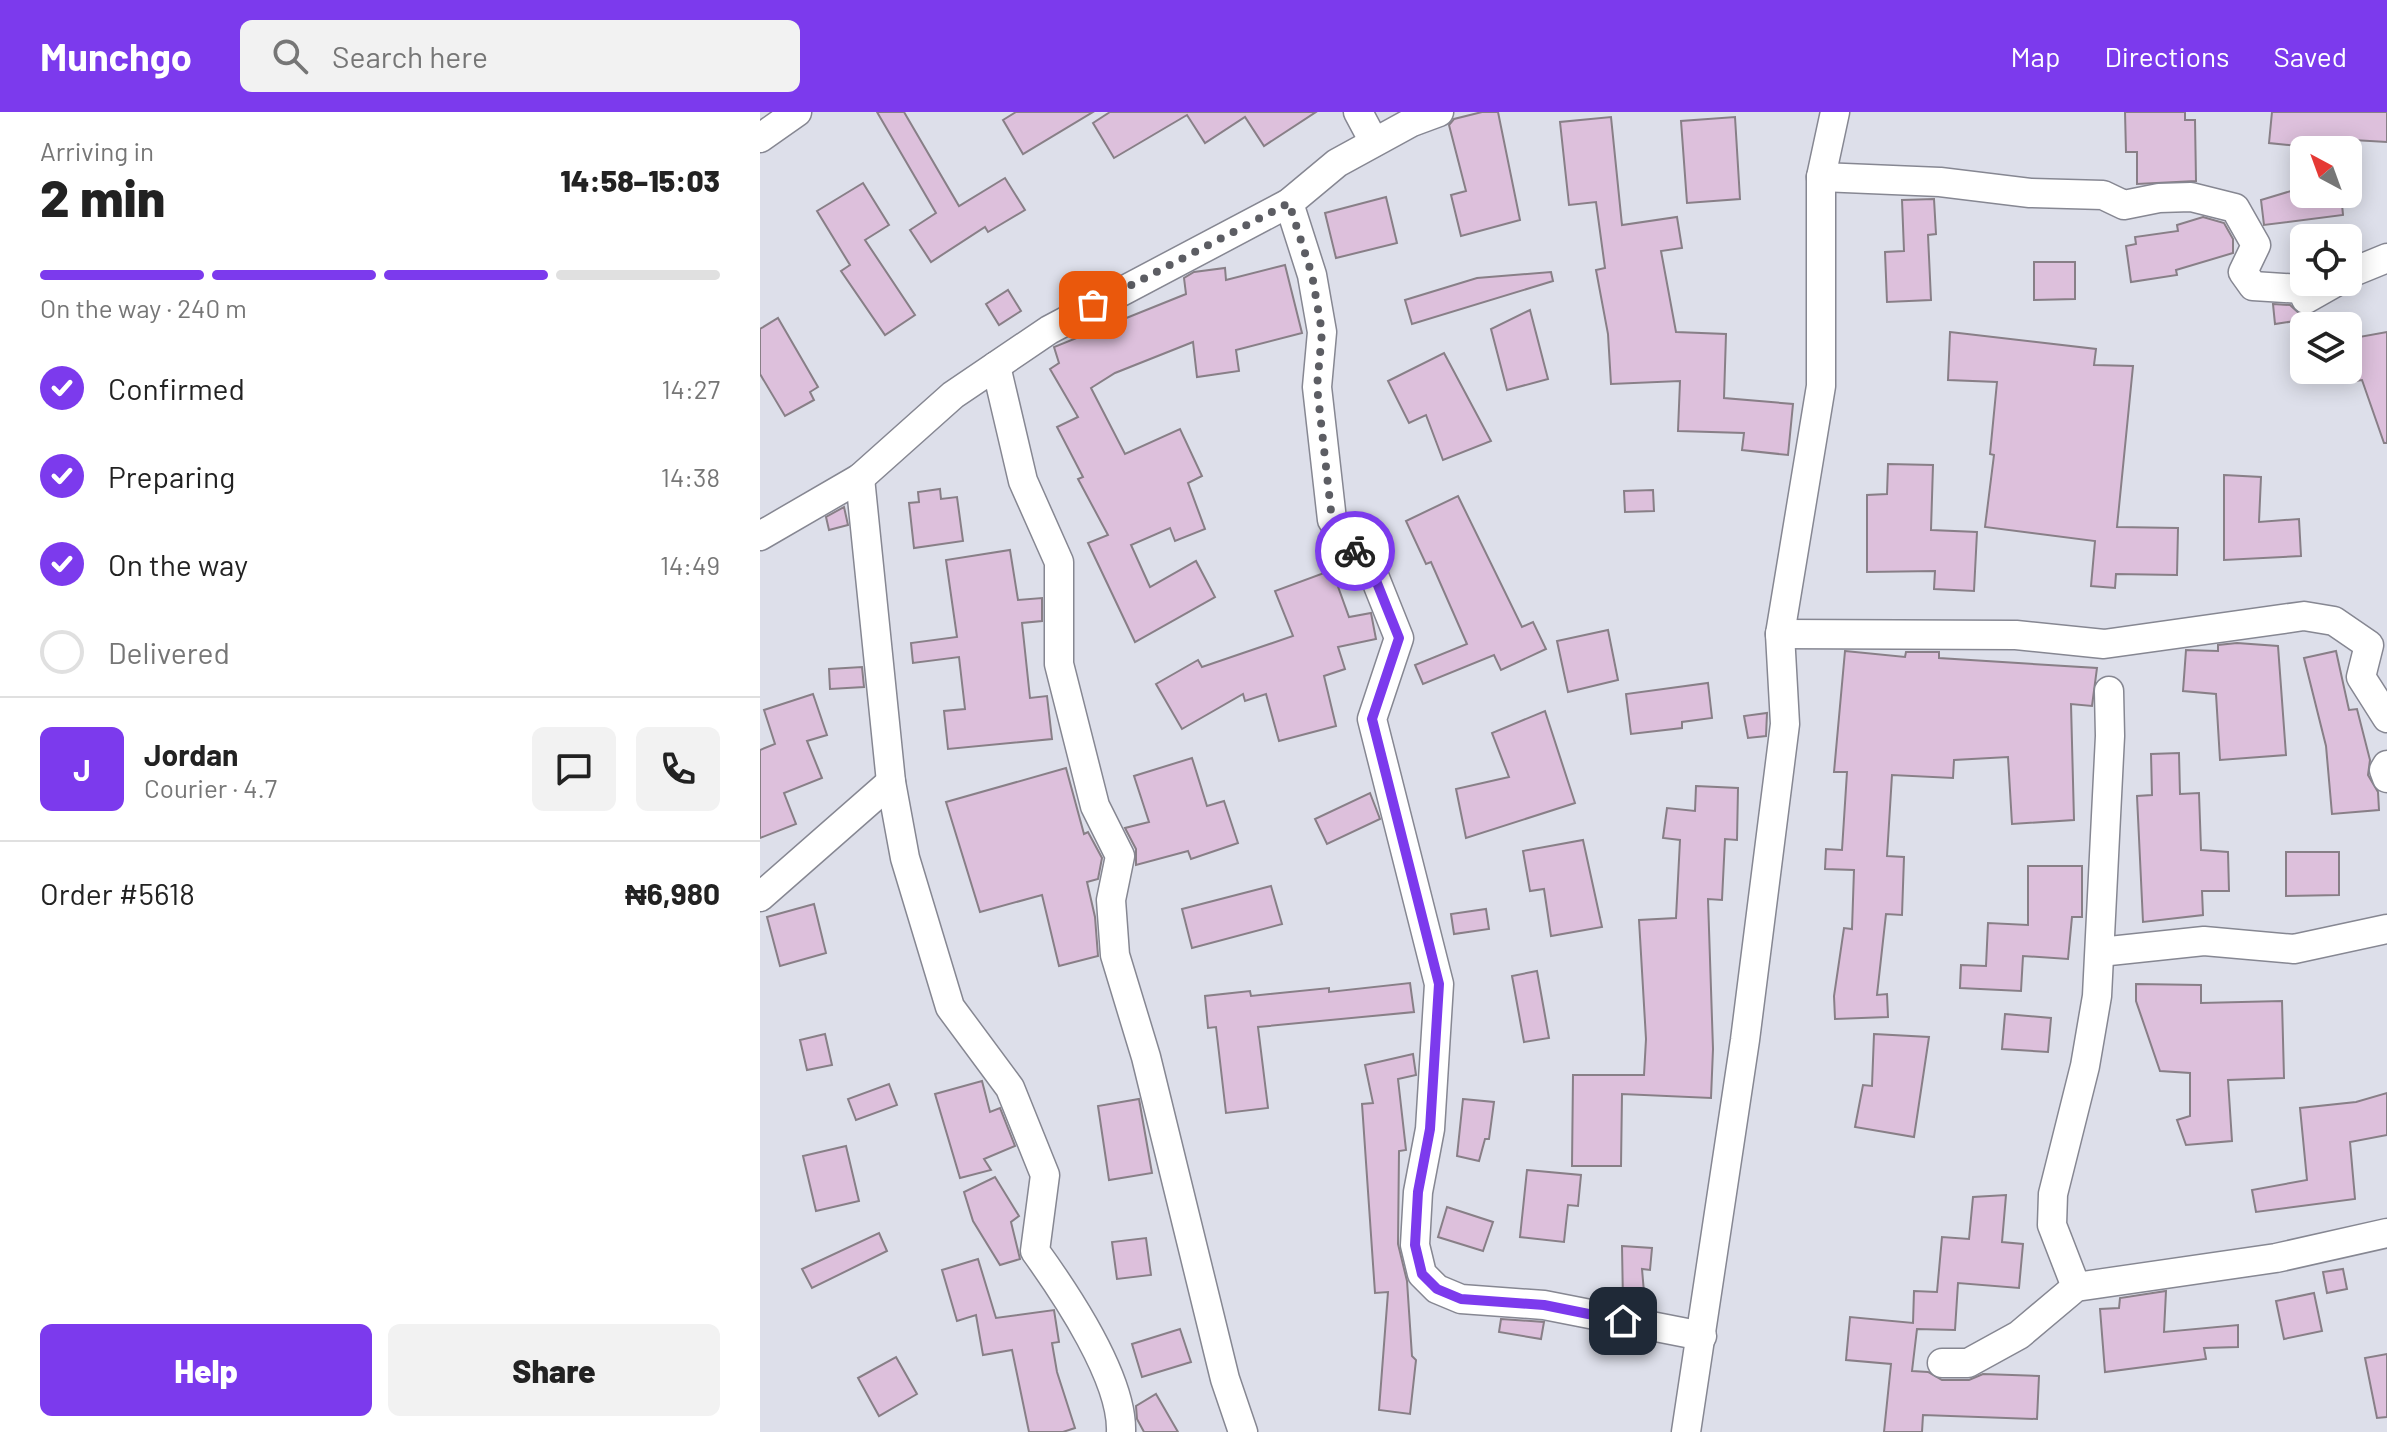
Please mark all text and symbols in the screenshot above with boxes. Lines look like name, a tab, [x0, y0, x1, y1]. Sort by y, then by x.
search box	[240, 20, 800, 92]
text: Munchgo	[40, 33, 192, 79]
icon: search	[268, 34, 312, 78]
text: Search here	[332, 38, 488, 74]
text: Map	[2011, 39, 2060, 73]
text: Directions	[2104, 39, 2230, 73]
text: Saved	[2274, 39, 2347, 73]
text: Arriving in	[40, 135, 154, 166]
north arrow	[2290, 136, 2362, 208]
map controls	[2290, 136, 2362, 384]
text: 14:58–15:03	[560, 162, 720, 198]
text: 2 min	[40, 165, 165, 227]
button: locate	[2290, 224, 2362, 296]
pin	[1059, 271, 1127, 339]
icon: bag	[1071, 283, 1115, 327]
text: On the way · 240 m	[40, 292, 247, 323]
button: layers	[2290, 312, 2362, 384]
icon: check	[40, 366, 84, 410]
text: Confirmed	[108, 370, 245, 406]
text: 14:27	[662, 373, 720, 404]
icon: check	[40, 454, 84, 498]
text: Preparing	[108, 458, 235, 494]
text: 14:38	[661, 461, 720, 492]
courier	[1315, 511, 1395, 591]
icon: bike	[1333, 529, 1377, 573]
icon: check	[40, 542, 84, 586]
text: On the way	[108, 546, 248, 582]
text: 14:49	[660, 549, 720, 580]
text: Delivered	[108, 634, 230, 670]
button: chat	[532, 727, 616, 811]
button: phone	[636, 727, 720, 811]
text: Jordan	[144, 736, 239, 772]
text: J	[73, 751, 91, 787]
text: Courier · 4.7	[144, 772, 277, 803]
text: Order #5618	[40, 875, 195, 911]
text: ₦6,980	[625, 875, 720, 911]
pin	[1589, 1287, 1657, 1355]
icon: home	[1601, 1299, 1645, 1343]
button: Help	[40, 1324, 372, 1416]
button: Share	[388, 1324, 720, 1416]

